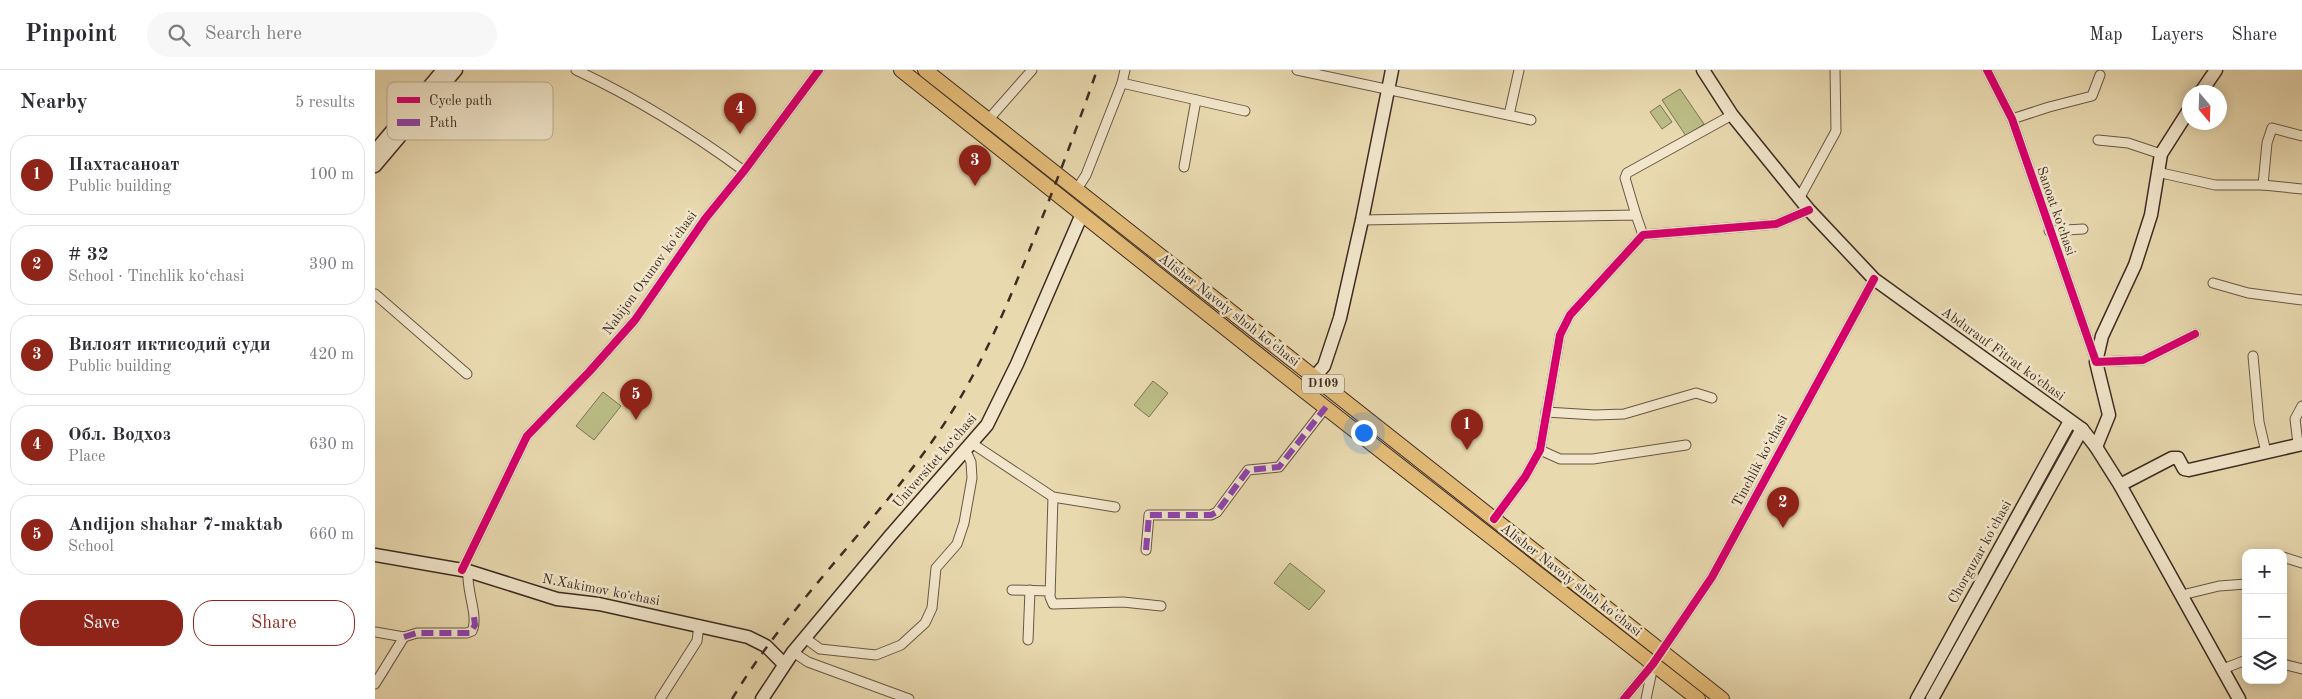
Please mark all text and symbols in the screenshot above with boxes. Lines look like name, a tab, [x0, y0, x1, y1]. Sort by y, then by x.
search box	[147, 12, 497, 57]
icon: search	[165, 21, 193, 49]
text: Pinpoint	[25, 23, 117, 47]
text: Search here	[205, 25, 302, 44]
text: Map	[2089, 26, 2123, 44]
text: Layers	[2151, 26, 2203, 44]
text: Share	[2231, 26, 2277, 44]
legend	[387, 82, 553, 140]
north arrow	[2182, 85, 2227, 130]
text: Nearby	[20, 92, 88, 113]
pin: 4	[724, 93, 756, 134]
text: Cycle path	[429, 94, 492, 108]
text: 5 results	[295, 95, 355, 111]
text: Path	[429, 116, 458, 130]
pin: 3	[959, 145, 991, 186]
text: Пахтасаноат	[68, 156, 180, 175]
street label: Sanoat koʻchasi	[2034, 164, 2079, 258]
text: 1	[32, 167, 42, 183]
text: 100 m	[309, 167, 354, 183]
text: Public building	[68, 179, 171, 195]
street label: Nabijon Oxunov ko'chasi	[600, 208, 700, 338]
text: # 32	[68, 246, 109, 265]
street label: Alisher Navoiy shoh ko'chasi	[1156, 251, 1302, 369]
text: 2	[32, 257, 42, 273]
text: 390 m	[309, 257, 354, 273]
text: School · Tinchlik kо‘chasi	[68, 269, 244, 285]
street label: Abdurauf Fitrat koʻchasi	[1939, 304, 2068, 403]
text: Вилоят иктисодий суди	[68, 336, 271, 355]
text: 3	[32, 347, 42, 363]
text: 420 m	[309, 347, 354, 363]
text: Public building	[68, 359, 171, 375]
road number: D109	[1302, 374, 1344, 394]
pin: 5	[620, 379, 652, 420]
pin: 1	[1451, 409, 1483, 450]
street label: Universitet kо‘chasi	[890, 411, 980, 511]
street label: Tinchlik kо‘chasi	[1730, 412, 1790, 510]
your location	[1351, 420, 1377, 446]
text: Обл. Водхоз	[68, 426, 171, 445]
text: 4	[32, 437, 42, 453]
text: 630 m	[309, 437, 354, 453]
text: Place	[68, 449, 105, 465]
pin: 2	[1767, 487, 1799, 528]
street label: Chorguzar ko'chasi	[1946, 498, 2014, 606]
text: Andijon shahar 7-maktab	[68, 516, 283, 535]
street label: Alisher Navoiy shoh ko'chasi	[1498, 521, 1644, 639]
text: 5	[32, 527, 42, 543]
text: 660 m	[309, 527, 354, 543]
text: School	[68, 539, 114, 555]
map controls	[2242, 549, 2287, 684]
button: +	[2242, 549, 2287, 594]
street label: N.Xakimov koʻchasi	[541, 571, 661, 608]
button: −	[2242, 594, 2287, 639]
button: Save	[20, 600, 183, 646]
button: Share	[193, 600, 355, 646]
button: layers	[2242, 639, 2287, 684]

